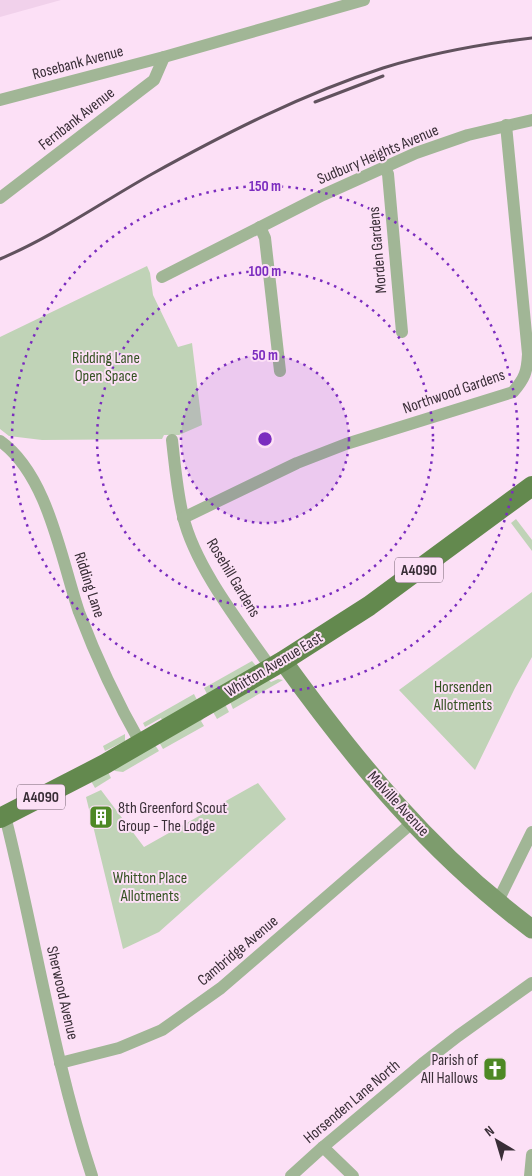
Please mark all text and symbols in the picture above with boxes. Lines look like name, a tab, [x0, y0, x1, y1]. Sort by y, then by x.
street label: Rosebank Avenue	[30, 42, 126, 84]
street label: Fernbank Avenue	[35, 83, 119, 155]
street label: Sudbury Heights Avenue	[314, 121, 442, 189]
text: 150 m	[249, 177, 281, 196]
street label: Morden Gardens	[365, 206, 391, 294]
text: 100 m	[249, 262, 281, 281]
text: 50 m	[252, 346, 278, 365]
park label: Ridding Lane Open Space	[72, 349, 140, 386]
street label: Northwood Gardens	[400, 366, 508, 418]
centre of rings	[256, 430, 274, 448]
street label: Rosehill Gardens	[202, 535, 264, 621]
street label: Ridding Lane	[69, 550, 109, 620]
road number: A4090	[395, 558, 443, 582]
street label: Whitton Avenue East	[222, 628, 326, 702]
park label: Horsenden Allotments	[433, 678, 493, 715]
street label: Melville Avenue	[363, 767, 433, 841]
road number: A4090	[17, 784, 65, 810]
place label: 8th Greenford Scout Group - The Lodge	[118, 799, 227, 836]
building icon: 8th Greenford Scout Group - The Lodge	[88, 804, 114, 830]
park label: Whitton Place Allotments	[113, 869, 187, 906]
street label: Cambridge Avenue	[194, 912, 282, 990]
street label: Sherwood Avenue	[42, 944, 82, 1042]
place label: Parish of All Hallows	[420, 1051, 478, 1088]
street label: Horsenden Lane North	[300, 1056, 404, 1148]
church icon: Parish of All Hallows	[482, 1056, 508, 1082]
north arrow	[472, 1116, 522, 1166]
text: N	[481, 1122, 497, 1140]

